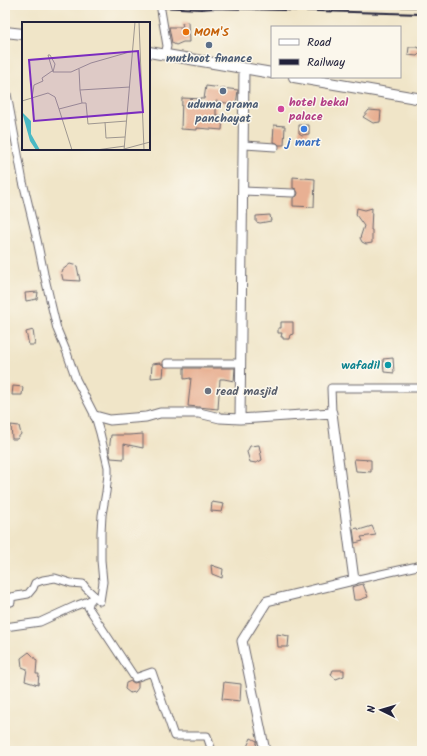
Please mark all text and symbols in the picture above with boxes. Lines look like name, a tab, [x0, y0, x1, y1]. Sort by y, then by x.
inset map	[22, 22, 150, 150]
place label: MOM'S	[194, 23, 229, 42]
legend	[271, 26, 401, 78]
marker: MOM'S	[181, 27, 191, 37]
text: Road	[307, 33, 332, 52]
marker: muthoot finance	[204, 40, 214, 50]
place label: muthoot finance	[166, 49, 252, 68]
text: Railway	[307, 53, 345, 72]
marker: uduma grama panchayat	[218, 86, 228, 96]
place label: hotel bekal palace	[288, 93, 349, 126]
place label: uduma grama panchayat	[188, 95, 258, 128]
marker: hotel bekal palace	[276, 104, 286, 114]
marker: j mart	[299, 124, 309, 134]
place label: j mart	[283, 133, 321, 152]
place label: wafadil	[341, 356, 381, 375]
marker: wafadil	[383, 360, 393, 370]
place label: read masjid	[216, 382, 278, 401]
marker: read masjid	[203, 386, 213, 396]
north arrow	[361, 690, 401, 730]
text: N	[363, 705, 381, 713]

